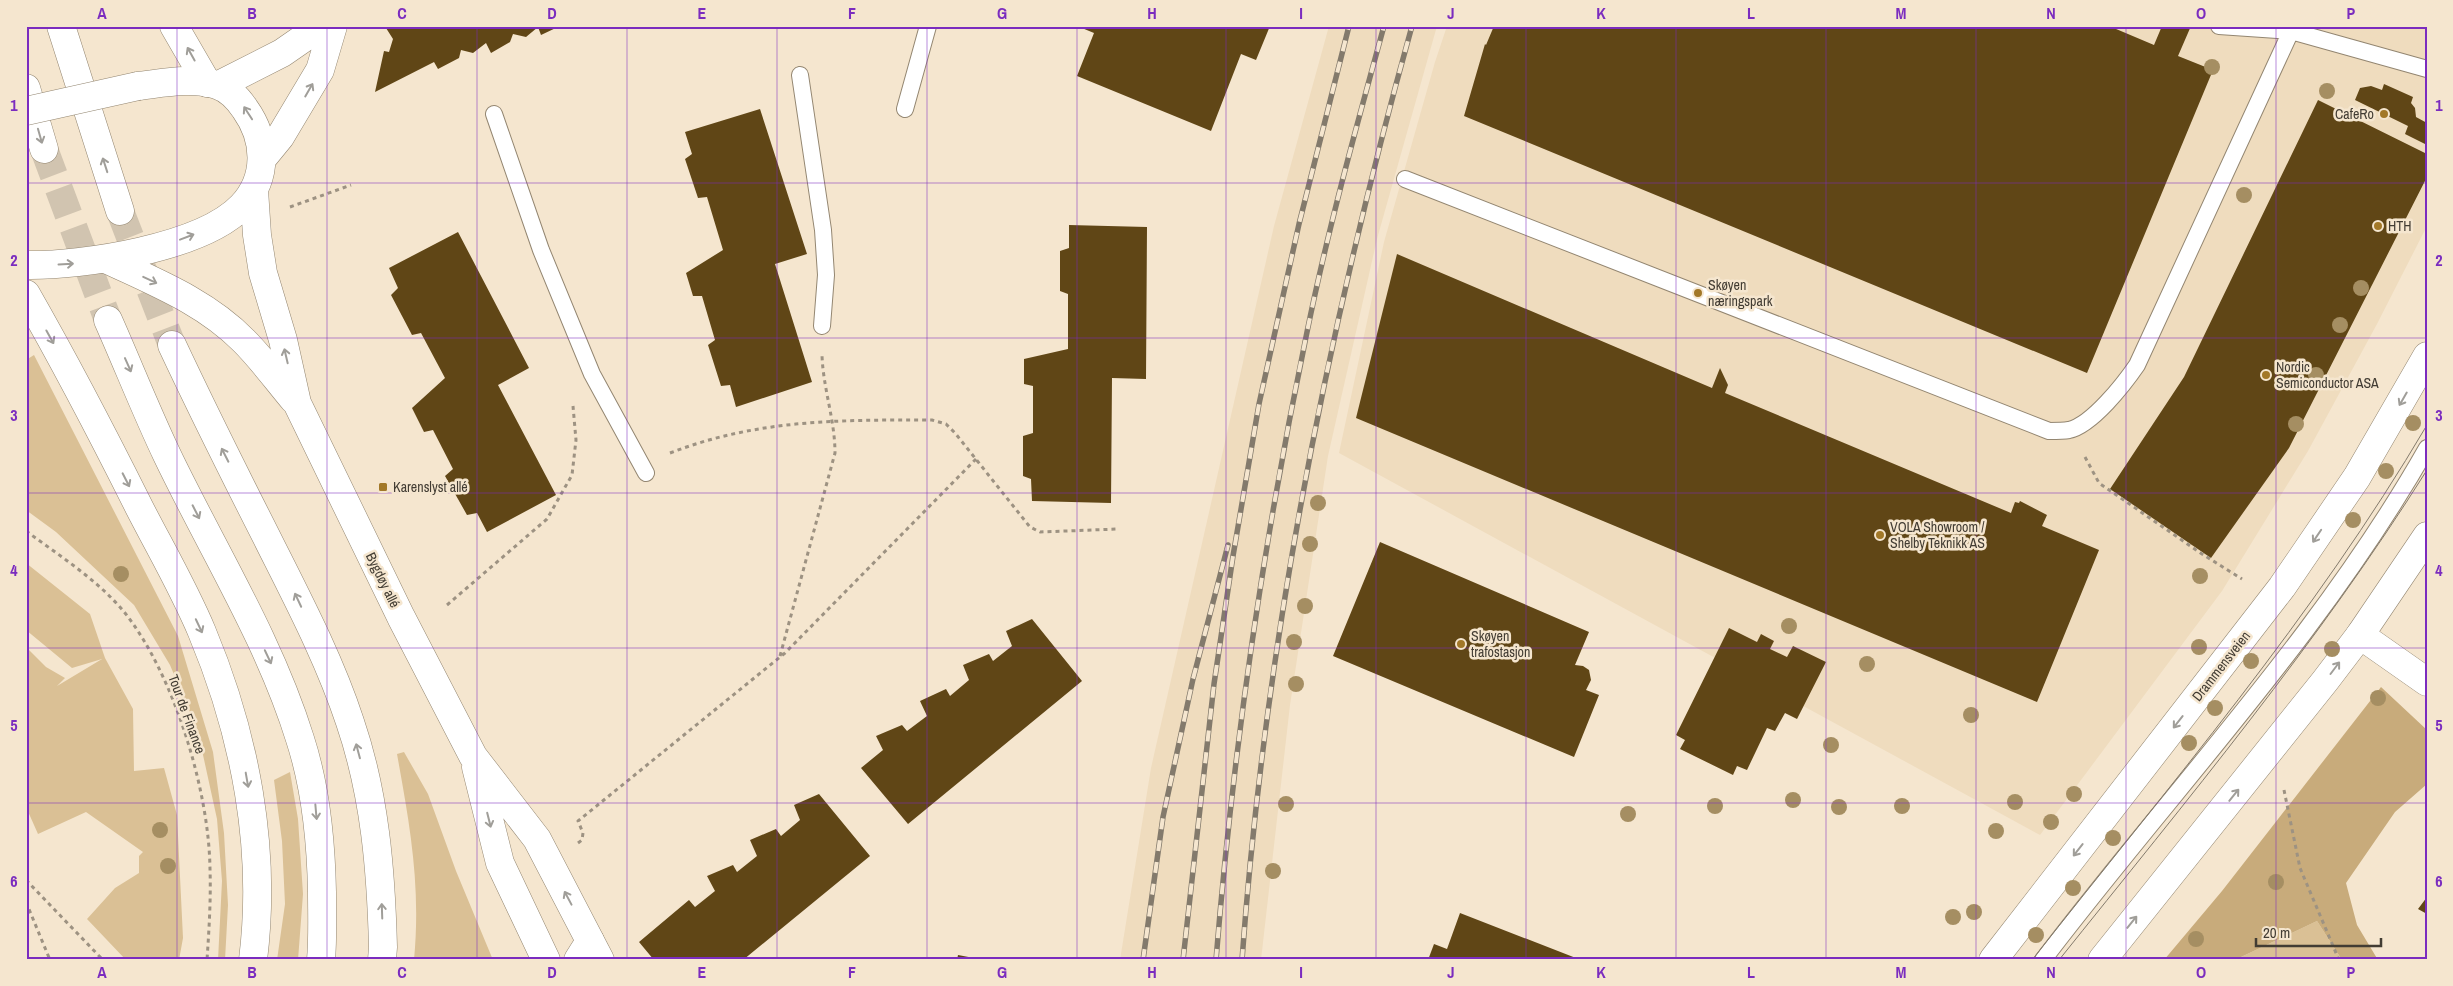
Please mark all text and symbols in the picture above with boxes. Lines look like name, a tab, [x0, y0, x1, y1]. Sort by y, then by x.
text: A	[97, 2, 107, 24]
text: B	[247, 2, 257, 24]
text: C	[397, 2, 407, 24]
text: D	[547, 2, 557, 24]
text: E	[698, 2, 707, 24]
text: F	[848, 2, 856, 24]
text: G	[997, 2, 1007, 24]
text: H	[1147, 2, 1157, 24]
text: I	[1299, 2, 1303, 24]
text: J	[1447, 2, 1455, 24]
text: K	[1596, 2, 1606, 24]
text: L	[1747, 2, 1755, 24]
text: M	[1896, 2, 1907, 24]
text: N	[2046, 2, 2056, 24]
text: O	[2196, 2, 2206, 24]
text: P	[2347, 2, 2356, 24]
one-way arrow	[186, 47, 196, 62]
one-way arrow	[304, 83, 314, 97]
text: 1	[10, 94, 18, 116]
text: 1	[2435, 94, 2443, 116]
place label: CafeRo	[2335, 105, 2374, 123]
one-way arrow	[243, 107, 253, 121]
marker: CafeRo	[2378, 108, 2390, 120]
one-way arrow	[35, 127, 45, 143]
one-way arrow	[100, 157, 110, 173]
place label: HTH	[2388, 217, 2412, 235]
marker: HTH	[2372, 220, 2384, 232]
one-way arrow	[179, 232, 194, 241]
text: 2	[10, 249, 18, 271]
text: 2	[2435, 249, 2443, 271]
one-way arrow	[58, 259, 74, 268]
one-way arrow	[142, 276, 157, 285]
place label: Skøyen næringspark	[1708, 276, 1773, 310]
marker: Skøyen næringspark	[1692, 287, 1704, 299]
one-way arrow	[45, 329, 55, 344]
one-way arrow	[281, 348, 290, 364]
one-way arrow	[124, 357, 133, 372]
place label: Nordic Semiconductor ASA	[2276, 358, 2379, 392]
marker: Nordic Semiconductor ASA	[2260, 369, 2272, 381]
one-way arrow	[2398, 391, 2408, 405]
text: 3	[10, 404, 18, 426]
text: 3	[2435, 404, 2443, 426]
one-way arrow	[220, 448, 229, 463]
one-way arrow	[121, 473, 131, 488]
place label: Karenslyst allé	[393, 478, 468, 496]
marker: Karenslyst allé	[377, 481, 389, 493]
one-way arrow	[192, 504, 201, 519]
place label: VOLA Showroom / Shelby Teknikk AS	[1890, 518, 1985, 552]
marker: VOLA Showroom / Shelby Teknikk AS	[1874, 529, 1886, 541]
one-way arrow	[2312, 529, 2322, 543]
street label: Bygdøy allé	[362, 549, 404, 611]
text: 4	[10, 559, 18, 581]
text: 4	[2435, 559, 2443, 581]
one-way arrow	[292, 593, 302, 608]
one-way arrow	[194, 618, 204, 633]
place label: Skøyen trafostasjon	[1471, 627, 1530, 661]
street label: Drammensveien	[2188, 627, 2254, 705]
marker: Skøyen trafostasjon	[1455, 638, 1467, 650]
one-way arrow	[264, 649, 274, 664]
one-way arrow	[2330, 661, 2340, 675]
street label: Tour de Finance	[164, 672, 210, 756]
text: 5	[10, 714, 18, 736]
text: 5	[2435, 714, 2443, 736]
one-way arrow	[2172, 715, 2183, 728]
one-way arrow	[353, 743, 362, 759]
one-way arrow	[242, 772, 252, 788]
one-way arrow	[2228, 789, 2239, 802]
one-way arrow	[312, 804, 321, 820]
one-way arrow	[485, 812, 494, 828]
one-way arrow	[2072, 843, 2083, 856]
text: 6	[10, 870, 18, 892]
text: 6	[2435, 870, 2443, 892]
one-way arrow	[563, 891, 572, 906]
one-way arrow	[377, 903, 387, 920]
one-way arrow	[2127, 916, 2138, 929]
scale bar	[2256, 916, 2380, 948]
text: 20 m	[2263, 922, 2290, 943]
text: A	[97, 961, 107, 983]
text: B	[247, 961, 257, 983]
text: C	[397, 961, 407, 983]
text: D	[547, 961, 557, 983]
text: E	[698, 961, 707, 983]
text: F	[848, 961, 856, 983]
text: G	[997, 961, 1007, 983]
text: H	[1147, 961, 1157, 983]
text: I	[1299, 961, 1303, 983]
text: J	[1447, 961, 1455, 983]
text: K	[1596, 961, 1606, 983]
text: L	[1747, 961, 1755, 983]
text: M	[1896, 961, 1907, 983]
text: N	[2046, 961, 2056, 983]
text: O	[2196, 961, 2206, 983]
text: P	[2347, 961, 2356, 983]

